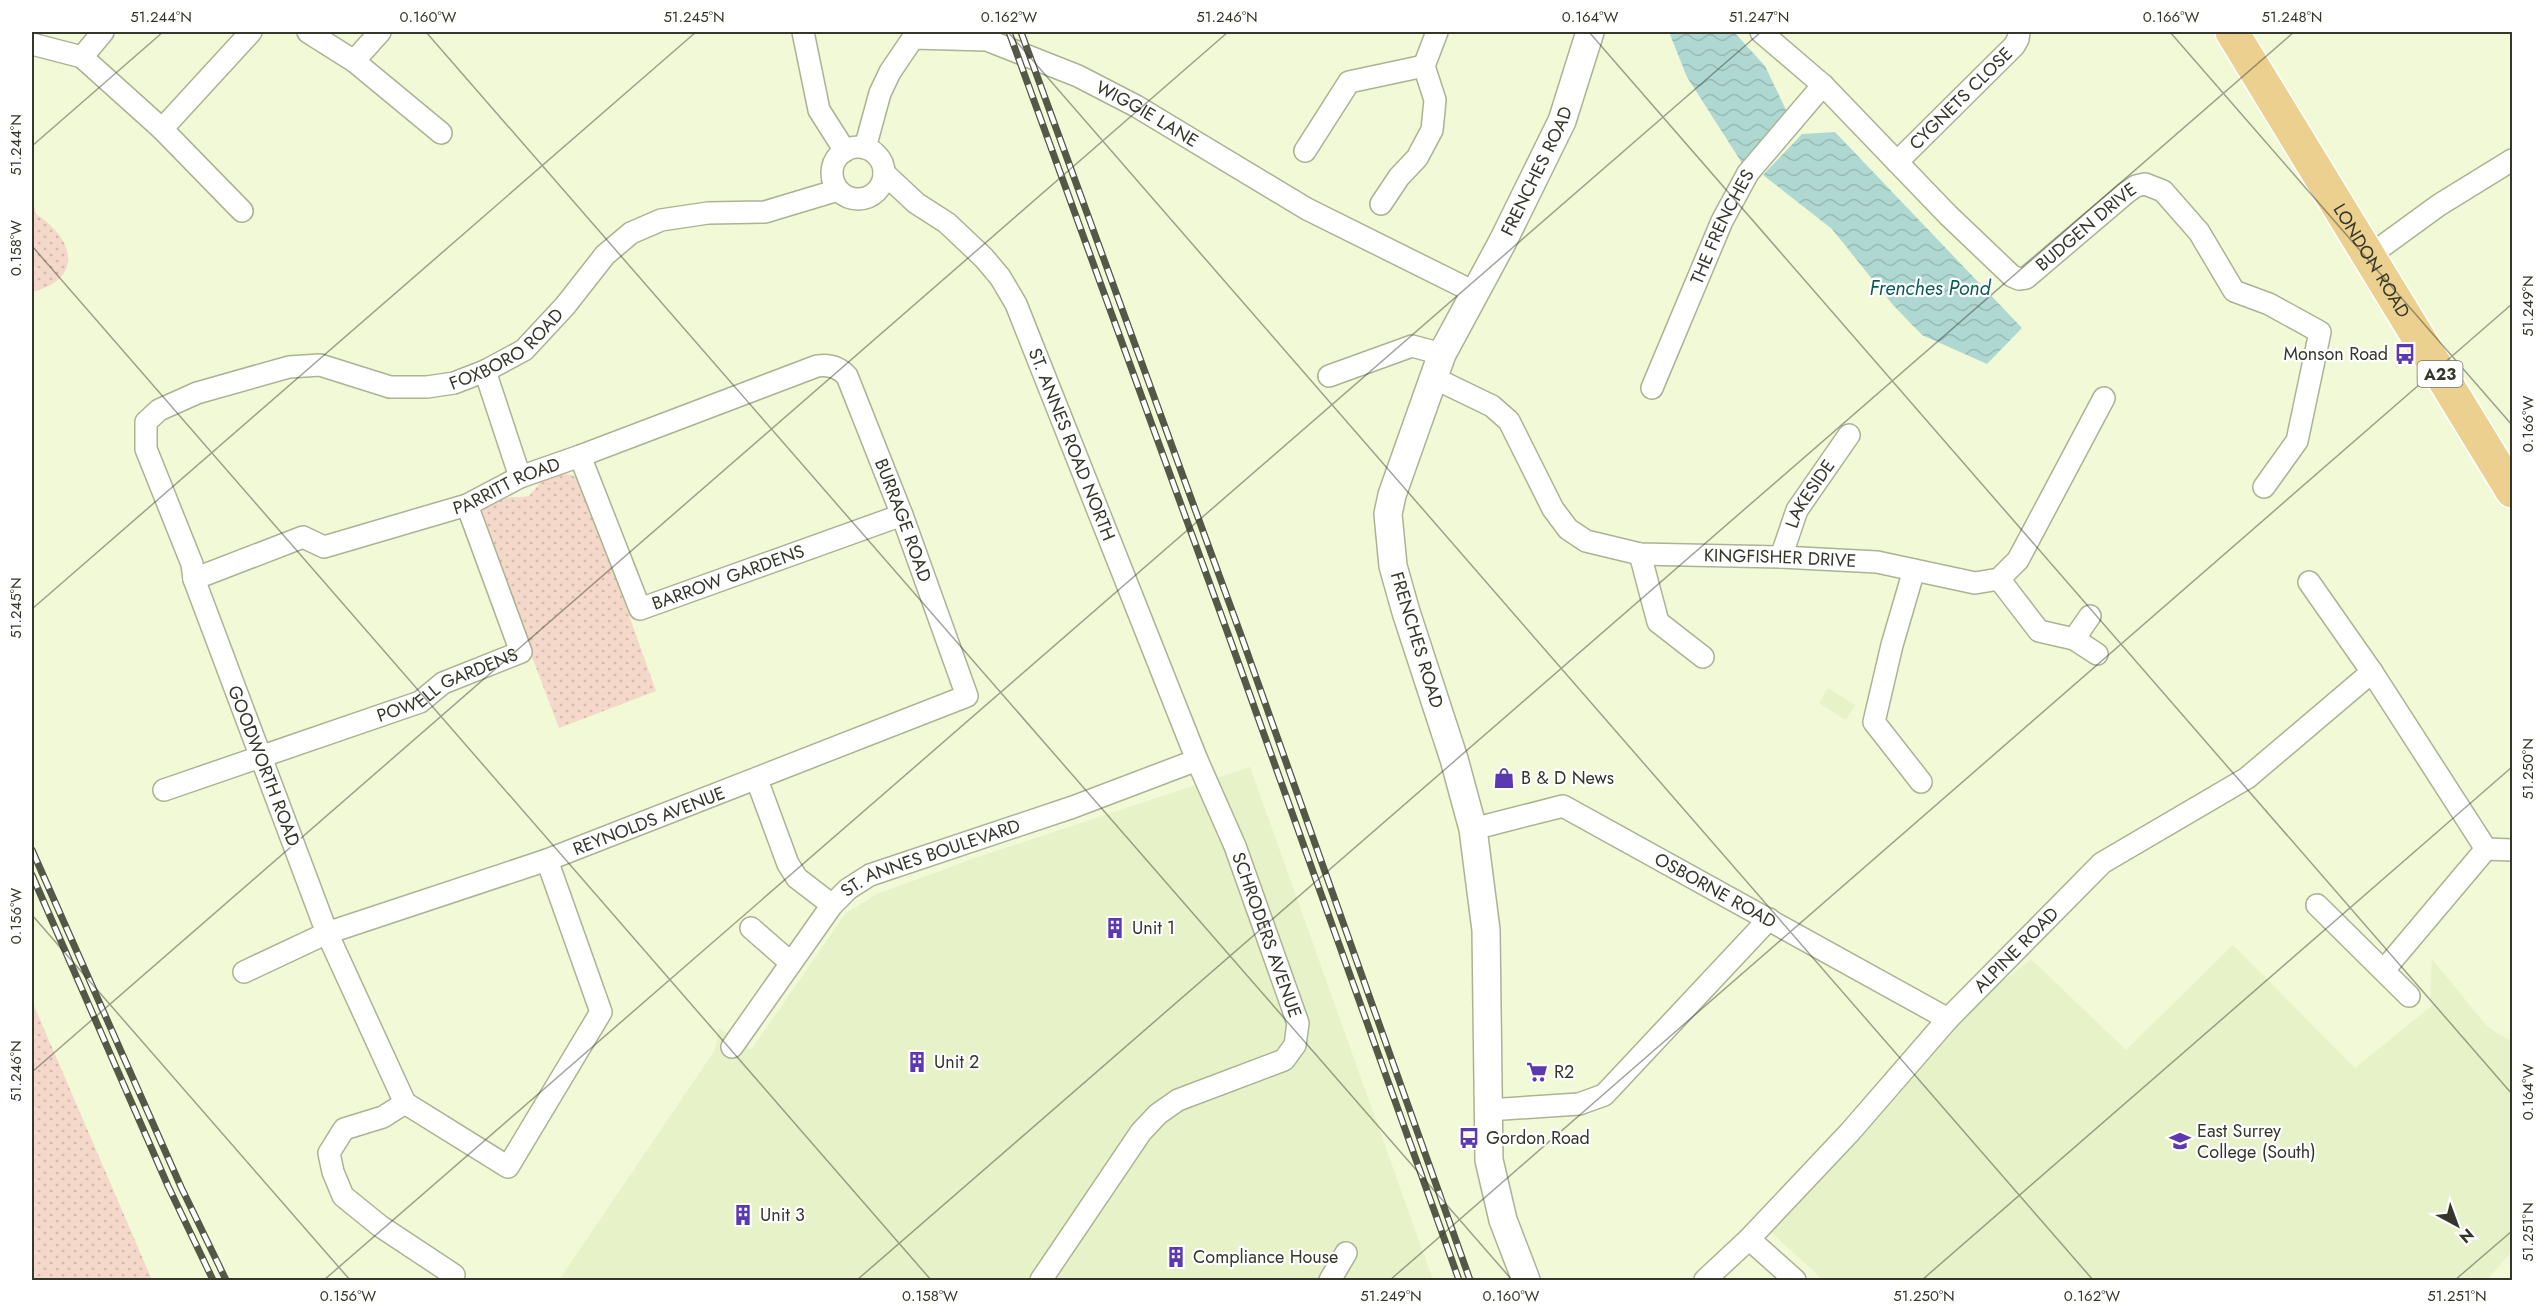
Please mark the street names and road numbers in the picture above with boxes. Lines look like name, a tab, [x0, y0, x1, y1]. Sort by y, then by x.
street label: CYGNETS CLOSE	[1903, 41, 2018, 156]
street label: WIGGIE LANE	[1091, 74, 1203, 154]
street label: FRENCHES ROAD	[1494, 103, 1579, 240]
street label: THE FRENCHES	[1684, 164, 1761, 288]
street label: BUDGEN DRIVE	[2030, 176, 2142, 277]
street label: LONDON ROAD	[2327, 199, 2416, 323]
street label: FOXBORO ROAD	[445, 302, 570, 397]
street label: ST. ANNES ROAD NORTH	[1022, 344, 1122, 545]
road number: A23	[2418, 361, 2462, 387]
street label: PARRITT ROAD	[450, 451, 564, 521]
street label: LAKESIDE	[1779, 454, 1841, 531]
street label: BURRAGE ROAD	[868, 455, 938, 586]
street label: BARROW GARDENS	[648, 538, 808, 617]
street label: KINGFISHER DRIVE	[1704, 542, 1857, 574]
street label: FRENCHES ROAD	[1384, 569, 1450, 711]
street label: POWELL GARDENS	[373, 641, 522, 729]
street label: GOODWORTH ROAD	[221, 682, 307, 850]
street label: REYNOLDS AVENUE	[569, 780, 729, 862]
street label: ST. ANNES BOULEVARD	[834, 813, 1024, 903]
street label: OSBORNE ROAD	[1650, 846, 1781, 934]
street label: SCHRODERS AVENUE	[1225, 849, 1308, 1021]
street label: ALPINE ROAD	[1968, 901, 2065, 999]

